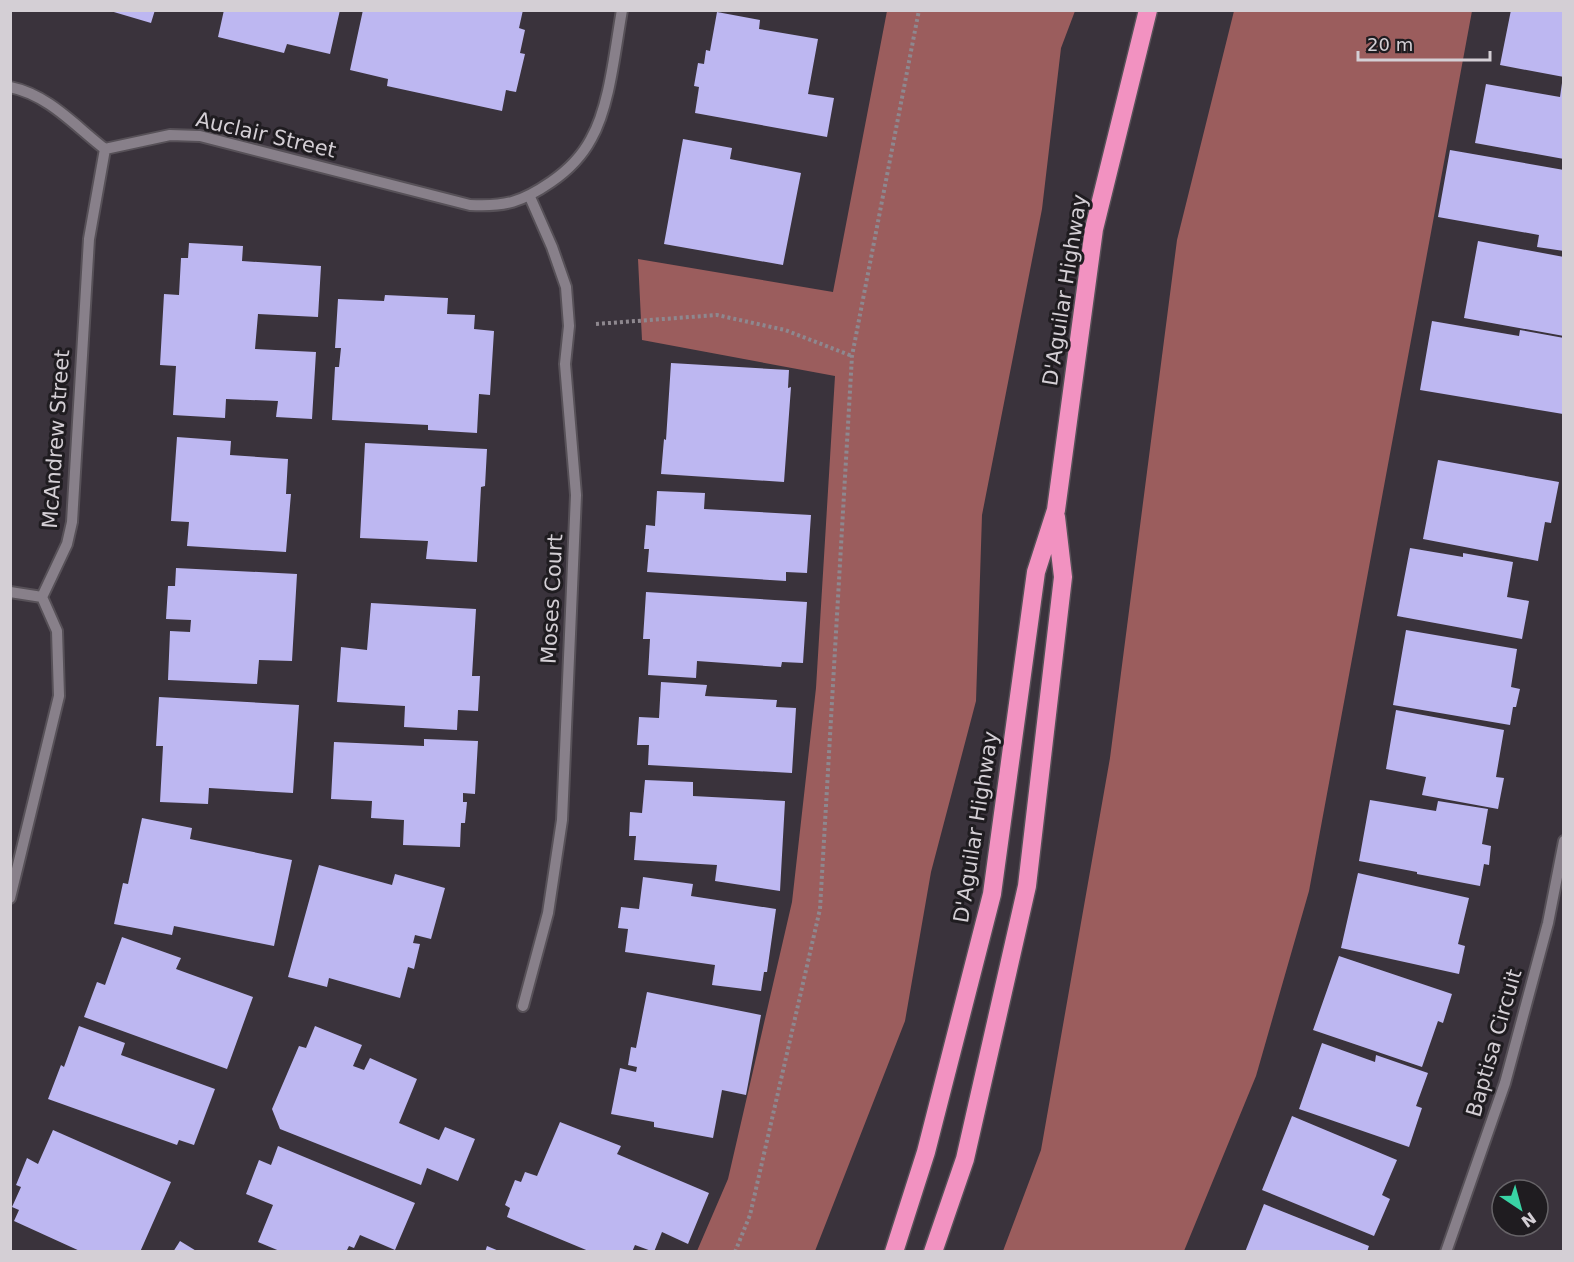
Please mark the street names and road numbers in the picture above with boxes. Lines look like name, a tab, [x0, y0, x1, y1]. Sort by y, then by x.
street label: Auclair Street	[194, 107, 338, 163]
street label: D'Aguilar Highway	[1038, 193, 1092, 387]
street label: McAndrew Street	[38, 349, 74, 529]
street label: Moses Court	[537, 533, 567, 665]
street label: D'Aguilar Highway	[949, 730, 1003, 924]
street label: Baptisa Circuit	[1461, 966, 1527, 1120]

